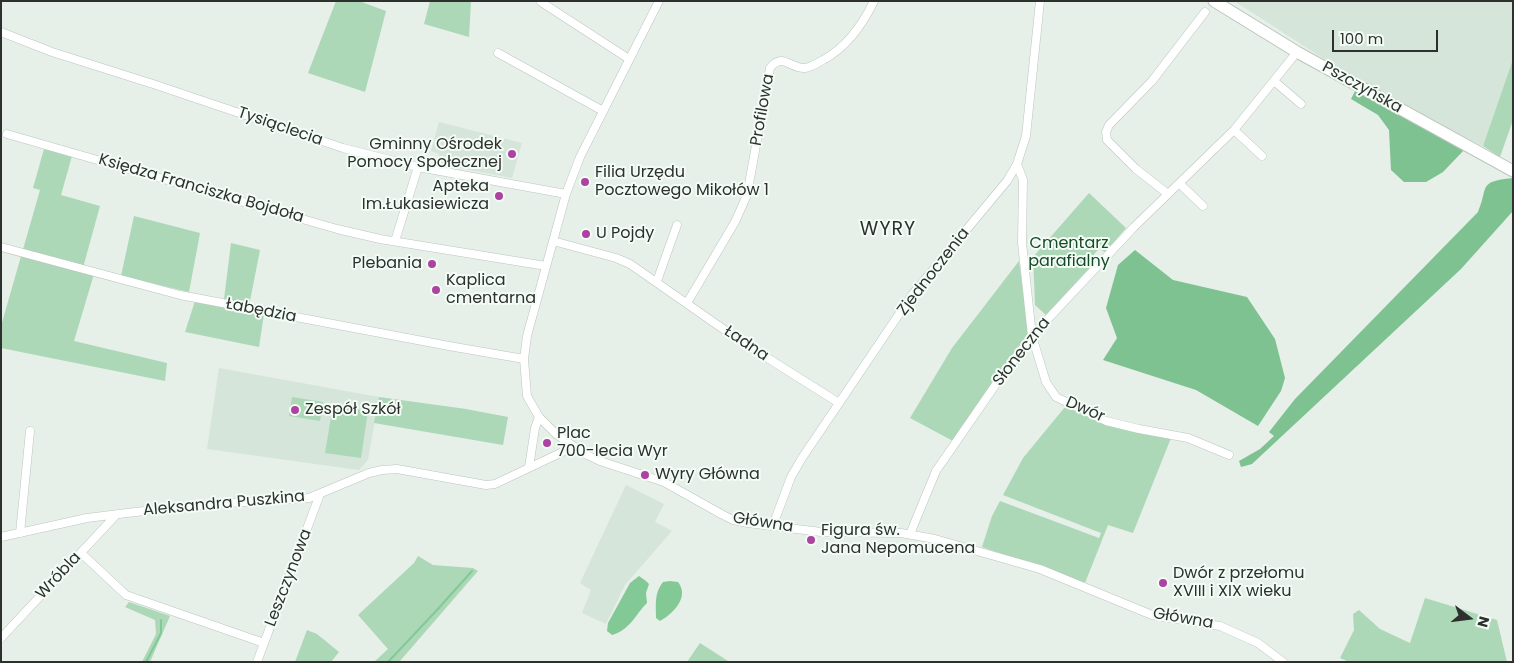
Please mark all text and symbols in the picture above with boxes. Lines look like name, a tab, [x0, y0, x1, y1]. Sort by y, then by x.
scale bar	[1334, 20, 1440, 52]
text: 100 m	[1340, 28, 1383, 49]
street label: Pszczyńska	[1319, 58, 1405, 118]
street label: Profilowa	[747, 72, 779, 148]
street label: Tysiąclecia	[235, 103, 325, 151]
place label: Gminny Ośrodek Pomocy Społecznej	[347, 135, 502, 173]
marker: Gminny Ośrodek Pomocy Społecznej	[506, 148, 518, 160]
street label: Księdza Franciszka Bojdoła	[96, 150, 306, 228]
place label: Filia Urzędu Pocztowego Mikołów 1	[595, 163, 769, 201]
marker: Filia Urzędu Pocztowego Mikołów 1	[579, 176, 591, 188]
place label: Apteka Im.Łukasiewicza	[362, 177, 489, 215]
marker: Apteka Im.Łukasiewicza	[493, 190, 505, 202]
district label: WYRY	[859, 219, 917, 241]
place label: U Pojdy	[596, 224, 654, 244]
street label: Zjednoczenia	[894, 224, 974, 320]
marker: U Pojdy	[580, 228, 592, 240]
park label: Cmentarz parafialny	[1028, 234, 1110, 272]
place label: Plebania	[352, 254, 422, 274]
marker: Plebania	[426, 258, 438, 270]
place label: Kaplica cmentarna	[446, 271, 536, 309]
marker: Kaplica cmentarna	[430, 284, 442, 296]
street label: Łabędzia	[224, 295, 298, 327]
street label: Słoneczna	[989, 314, 1055, 390]
street label: Ładna	[720, 322, 772, 366]
street label: Dwór	[1063, 393, 1107, 427]
place label: Zespół Szkół	[305, 400, 400, 420]
marker: Zespół Szkół	[289, 404, 301, 416]
place label: Plac 700-lecia Wyr	[557, 424, 668, 462]
marker: Plac 700-lecia Wyr	[541, 437, 553, 449]
place label: Wyry Główna	[655, 465, 760, 485]
marker: Wyry Główna	[639, 469, 651, 481]
street label: Aleksandra Puszkina	[142, 487, 306, 521]
street label: Główna	[731, 509, 795, 537]
place label: Figura św. Jana Nepomucena	[821, 521, 975, 559]
street label: Leszczynowa	[262, 527, 316, 629]
marker: Figura św. Jana Nepomucena	[805, 534, 817, 546]
street label: Wróbla	[32, 548, 86, 604]
place label: Dwór z przełomu XVIII i XIX wieku	[1173, 564, 1304, 602]
marker: Dwór z przełomu XVIII i XIX wieku	[1157, 577, 1169, 589]
north arrow	[1444, 593, 1494, 643]
street label: Główna	[1151, 604, 1215, 634]
text: N	[1472, 614, 1495, 630]

